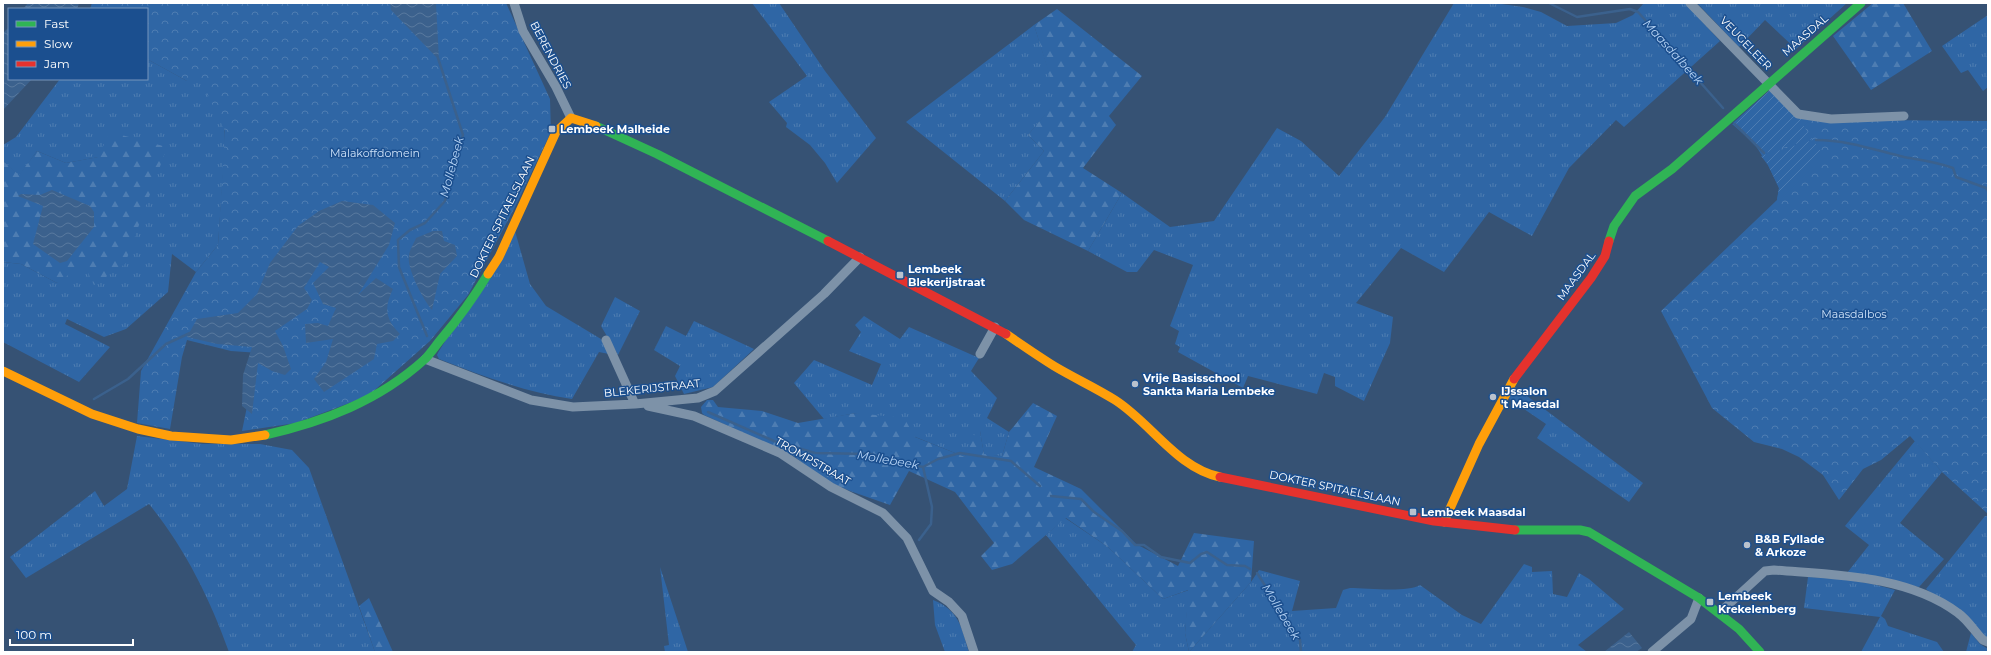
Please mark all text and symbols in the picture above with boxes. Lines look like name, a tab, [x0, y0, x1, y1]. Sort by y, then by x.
legend	[8, 8, 148, 80]
street label: MAASDAL	[1779, 11, 1831, 59]
street label: VEUGELEER	[1717, 13, 1775, 73]
text: Fast	[44, 16, 69, 31]
water label: Maasdalbeek	[1640, 16, 1707, 88]
street label: BERENDRIES	[527, 19, 575, 91]
text: Slow	[44, 36, 73, 51]
text: Jam	[43, 56, 70, 71]
place label: Lembeek Malheide	[560, 122, 670, 136]
marker: Lembeek Malheide	[547, 124, 557, 134]
water label: Mollebeek	[436, 134, 467, 199]
park label: Malakoffdomein	[330, 146, 420, 160]
street label: DOKTER SPITAELSLAAN	[466, 154, 538, 280]
street label: MAASDAL	[1554, 249, 1599, 303]
place label: Lembeek Blekerijstraat	[908, 262, 985, 289]
marker: Lembeek Blekerijstraat	[895, 270, 905, 280]
park label: Maasdalbos	[1821, 307, 1887, 321]
place label: Vrije Basisschool Sankta Maria Lembeke	[1142, 371, 1275, 398]
street label: BLEKERIJSTRAAT	[603, 376, 702, 400]
marker: Vrije Basisschool Sankta Maria Lembeke	[1130, 379, 1140, 389]
place label: IJssalon 't Maesdal	[1501, 384, 1559, 411]
marker: IJssalon 't Maesdal	[1488, 392, 1498, 402]
street label: TROMPSTRAAT	[773, 434, 854, 489]
water label: Mollebeek	[856, 447, 921, 472]
street label: DOKTER SPITAELSLAAN	[1268, 467, 1402, 509]
place label: Lembeek Maasdal	[1421, 505, 1526, 519]
marker: Lembeek Maasdal	[1408, 507, 1418, 517]
place label: B&B Fyllade & Arkoze	[1755, 532, 1825, 559]
marker: B&B Fyllade & Arkoze	[1742, 540, 1752, 550]
water label: Mollebeek	[1259, 581, 1304, 643]
place label: Lembeek Krekelenberg	[1718, 589, 1796, 616]
marker: Lembeek Krekelenberg	[1705, 597, 1715, 607]
scale bar	[10, 621, 133, 647]
text: 100 m	[16, 627, 52, 642]

